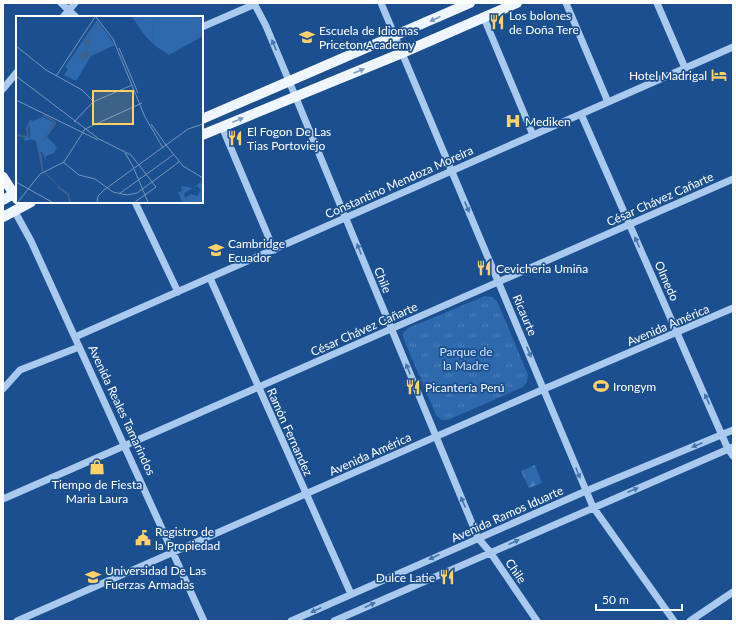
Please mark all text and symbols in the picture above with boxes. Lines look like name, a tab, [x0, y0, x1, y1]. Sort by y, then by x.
place label: Los bolones de Doña Tere	[509, 8, 579, 37]
restaurant icon: Los bolones de Doña Tere	[488, 13, 506, 31]
inset map	[16, 16, 203, 203]
one-way arrow	[429, 16, 440, 22]
place label: Escuela de Idiomas Priceton Academy	[319, 23, 418, 52]
school or university icon: Escuela de Idiomas Priceton Academy	[298, 28, 316, 46]
one-way arrow	[271, 39, 278, 51]
hotel icon: Hotel Madrigal	[710, 66, 728, 84]
one-way arrow	[353, 68, 365, 74]
place label: Hotel Madrigal	[629, 68, 707, 83]
hospital icon: Mediken	[504, 112, 522, 130]
place label: Mediken	[525, 114, 571, 129]
one-way arrow	[233, 117, 245, 123]
place label: El Fogon De Las Tias Portoviejo	[247, 124, 331, 153]
restaurant icon: El Fogon De Las Tias Portoviejo	[226, 129, 244, 147]
street label: Constantino Mendoza Moreira	[323, 142, 475, 222]
street label: César Chávez Cañarte	[604, 169, 716, 229]
one-way arrow	[465, 201, 471, 213]
one-way arrow	[634, 235, 640, 247]
place label: Cambridge Ecuador	[228, 236, 285, 265]
school or university icon: Cambridge Ecuador	[207, 241, 225, 259]
one-way arrow	[355, 242, 361, 254]
restaurant icon: Cevicheria Umiña	[475, 259, 493, 277]
street label: Olmedo	[652, 259, 682, 303]
place label: Cevicheria Umiña	[496, 261, 588, 276]
street label: Chile	[371, 265, 395, 295]
street label: Ricaurte	[510, 292, 540, 338]
street label: César Chávez Cañarte	[308, 299, 420, 359]
street label: Avenida América	[624, 301, 712, 349]
street label: Avenida Reales Tamarindos	[85, 342, 159, 478]
park label: Parque de la Madre	[440, 344, 493, 373]
one-way arrow	[526, 347, 532, 359]
one-way arrow	[405, 362, 411, 374]
sports icon: Irongym	[592, 377, 610, 395]
restaurant icon: Picantería Perú	[404, 378, 422, 396]
place label: Irongym	[613, 379, 656, 394]
place label: Picantería Perú	[425, 380, 505, 395]
street label: Ramón Fernandez	[264, 386, 316, 479]
one-way arrow	[704, 393, 710, 405]
street label: Avenida América	[327, 429, 413, 479]
one-way arrow	[690, 443, 702, 449]
shop icon: Tiempo de Fiesta Maria Laura	[88, 458, 106, 476]
one-way arrow	[575, 467, 581, 478]
place label: Tiempo de Fiesta Maria Laura	[52, 477, 142, 506]
street label: Avenida Ramos Iduarte	[449, 482, 565, 546]
one-way arrow	[628, 486, 640, 492]
one-way arrow	[460, 495, 466, 507]
place label: Registro de la Propiedad	[155, 524, 220, 553]
public building icon: Registro de la Propiedad	[134, 529, 152, 547]
one-way arrow	[509, 538, 521, 544]
one-way arrow	[428, 555, 440, 561]
street label: Chile	[502, 556, 530, 586]
place label: Universidad De Las Fuerzas Armadas	[105, 563, 206, 592]
school or university icon: Universidad De Las Fuerzas Armadas	[84, 568, 102, 586]
restaurant icon: Dulce Latie	[438, 568, 456, 586]
place label: Dulce Latie	[376, 570, 435, 585]
scale bar	[596, 586, 682, 612]
text: 50 m	[602, 592, 629, 607]
one-way arrow	[364, 602, 375, 608]
one-way arrow	[310, 607, 321, 613]

